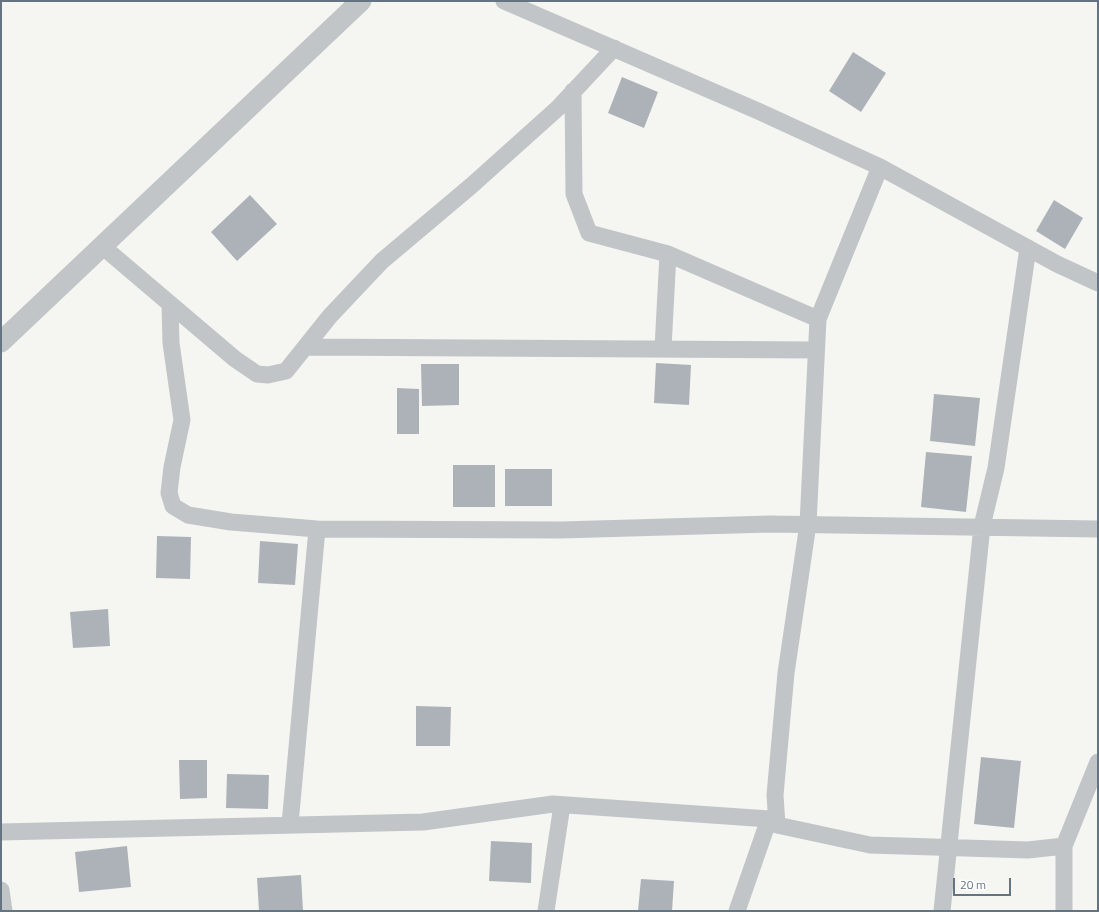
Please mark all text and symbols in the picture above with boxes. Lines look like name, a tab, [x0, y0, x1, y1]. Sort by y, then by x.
scale bar	[955, 870, 1013, 896]
text: 20 m	[960, 875, 986, 894]

